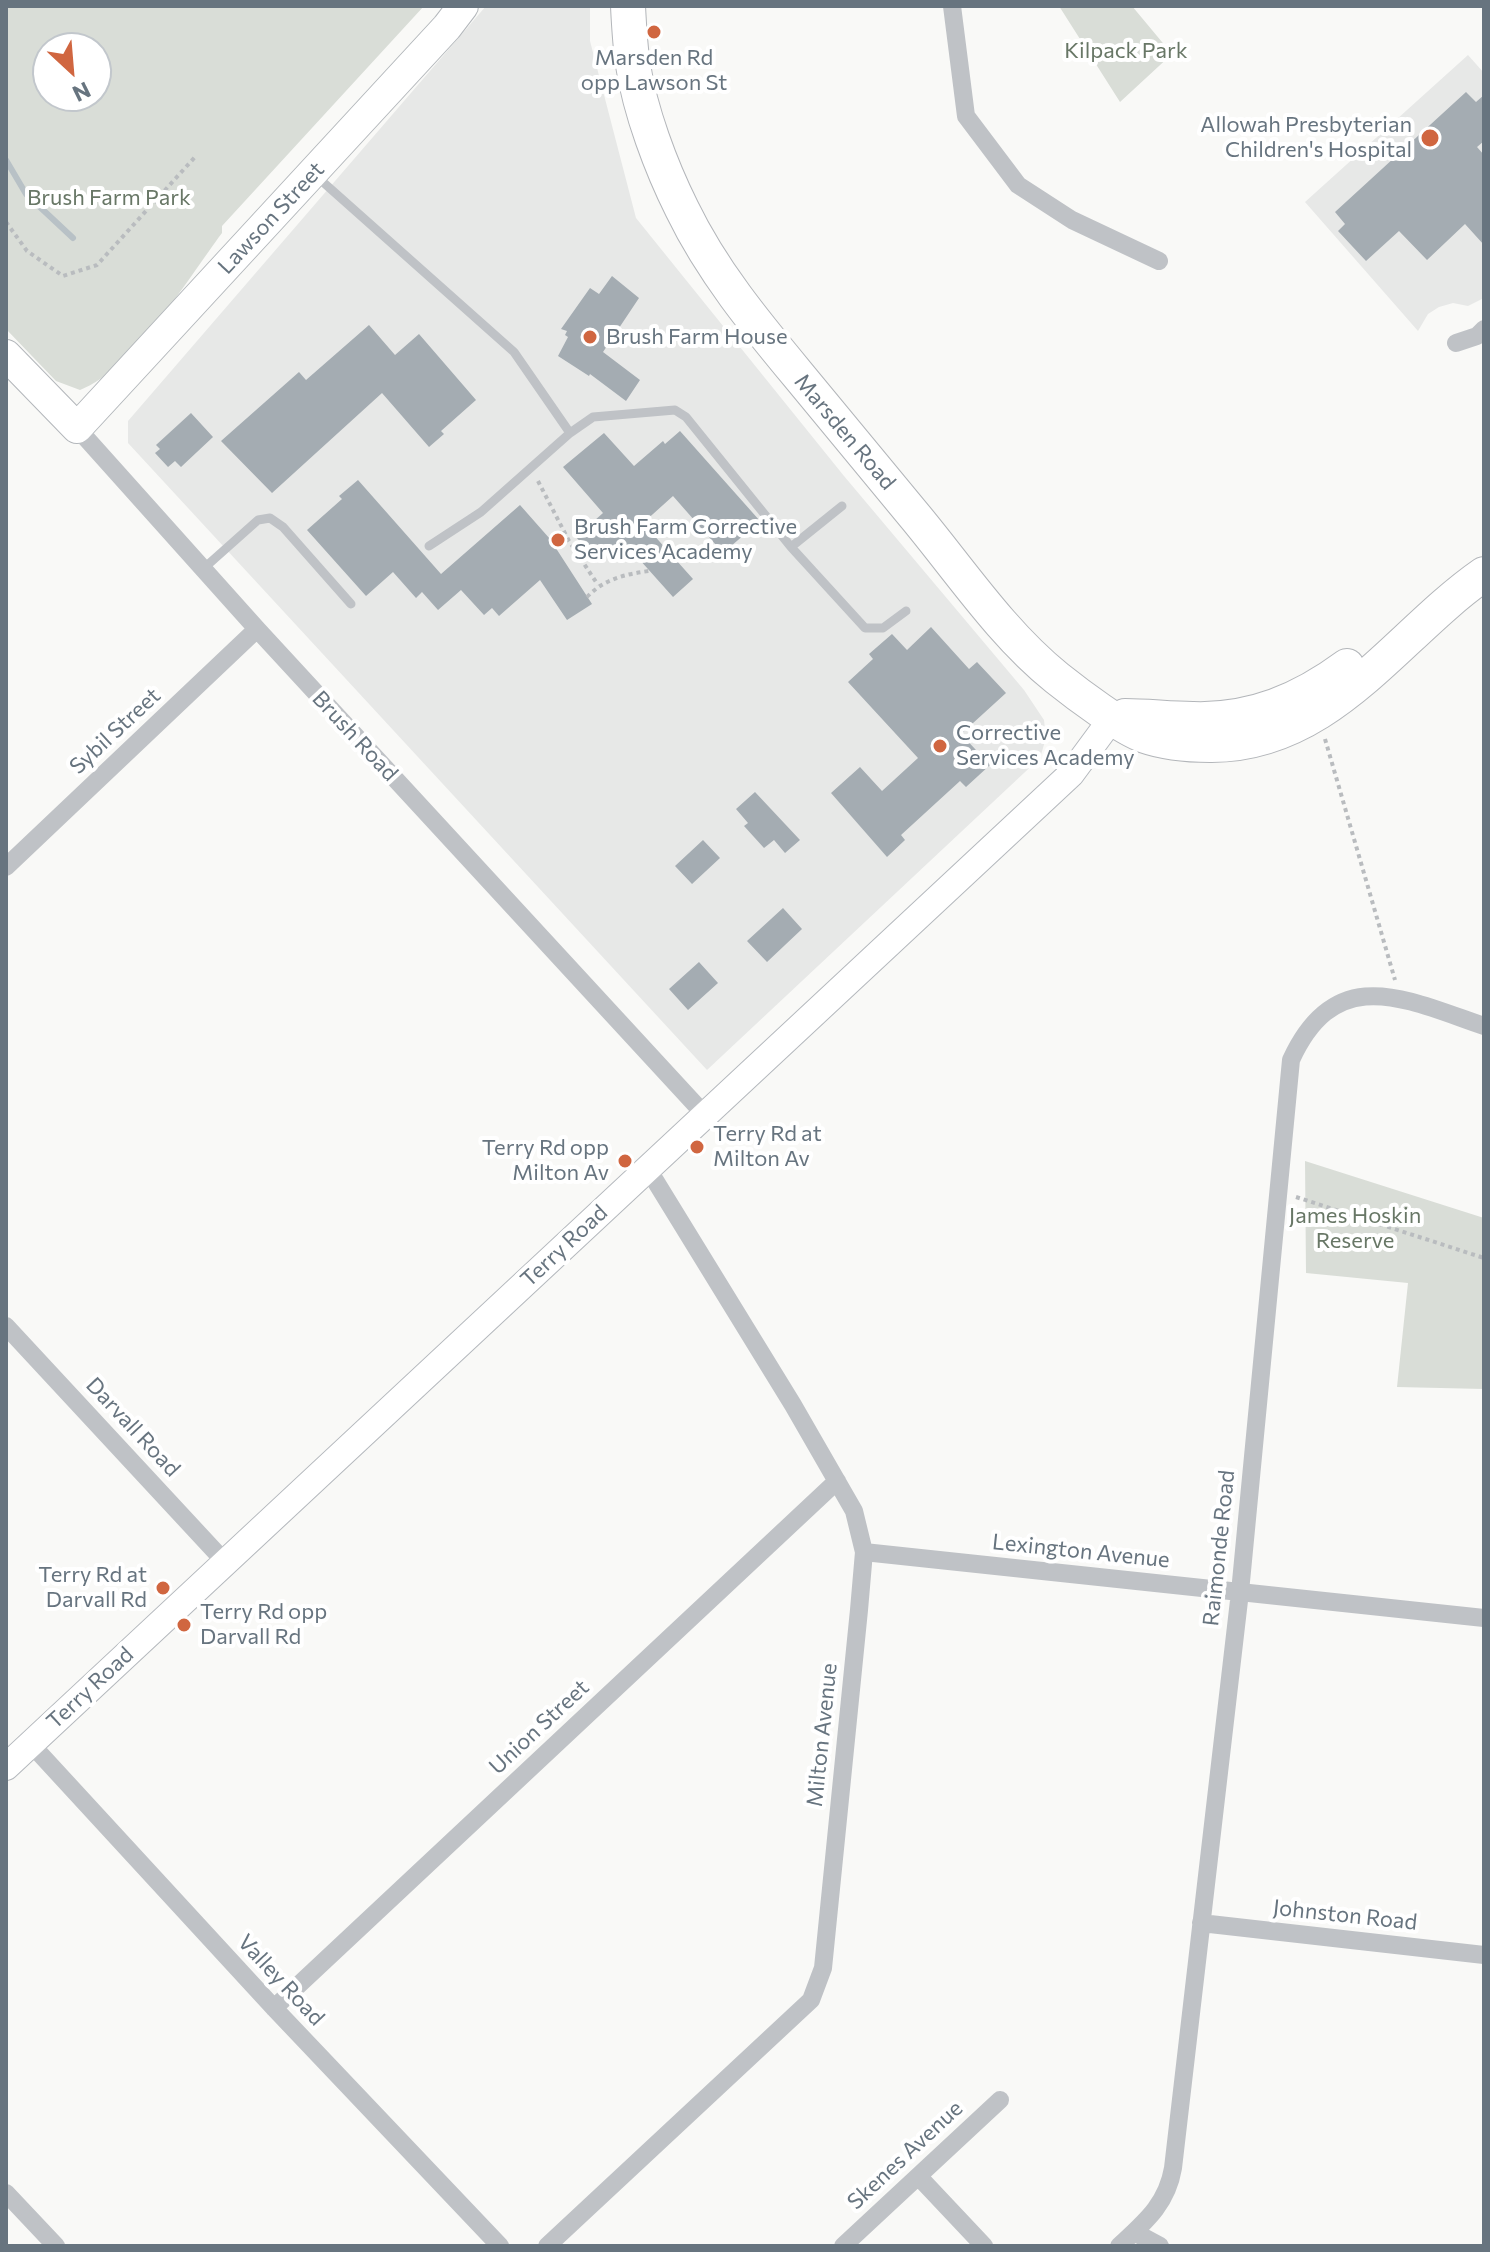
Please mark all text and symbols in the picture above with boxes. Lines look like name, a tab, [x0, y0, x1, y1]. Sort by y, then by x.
marker: Marsden Rd opp Lawson St	[645, 23, 663, 41]
north arrow	[32, 32, 112, 112]
park label: Kilpack Park	[1064, 38, 1188, 64]
place label: Marsden Rd opp Lawson St	[581, 45, 727, 96]
text: N	[69, 76, 95, 108]
place label: Allowah Presbyterian Children's Hospital	[1200, 112, 1412, 164]
marker: Allowah Presbyterian Children's Hospital	[1419, 127, 1441, 149]
street label: Lawson Street	[212, 157, 330, 279]
park label: Brush Farm Park	[27, 185, 191, 211]
place label: Brush Farm House	[606, 324, 788, 350]
marker: Brush Farm House	[581, 328, 599, 346]
street label: Marsden Road	[789, 369, 901, 495]
place label: Brush Farm Corrective Services Academy	[574, 514, 797, 566]
marker: Brush Farm Corrective Services Academy	[549, 531, 567, 549]
street label: Sybil Street	[64, 682, 166, 780]
street label: Brush Road	[307, 685, 403, 787]
place label: Corrective Services Academy	[956, 720, 1135, 772]
marker: Corrective Services Academy	[931, 737, 949, 755]
place label: Terry Rd at Milton Av	[713, 1121, 822, 1172]
place label: Terry Rd opp Milton Av	[482, 1135, 609, 1186]
marker: Terry Rd at Milton Av	[688, 1138, 706, 1156]
marker: Terry Rd opp Milton Av	[616, 1152, 634, 1170]
street label: Terry Road	[515, 1199, 613, 1293]
park label: James Hoskin Reserve	[1289, 1203, 1421, 1254]
street label: Darvall Road	[80, 1372, 186, 1482]
street label: Raimonde Road	[1198, 1469, 1240, 1627]
street label: Lexington Avenue	[991, 1529, 1171, 1573]
place label: Terry Rd at Darvall Rd	[38, 1562, 147, 1614]
marker: Terry Rd at Darvall Rd	[154, 1579, 172, 1597]
place label: Terry Rd opp Darvall Rd	[200, 1599, 327, 1650]
marker: Terry Rd opp Darvall Rd	[175, 1616, 193, 1634]
street label: Terry Road	[41, 1641, 139, 1735]
street label: Milton Avenue	[801, 1662, 843, 1808]
street label: Union Street	[484, 1674, 594, 1780]
street label: Johnston Road	[1272, 1894, 1418, 1936]
street label: Valley Road	[232, 1929, 330, 2031]
street label: Skenes Avenue	[842, 2095, 968, 2215]

